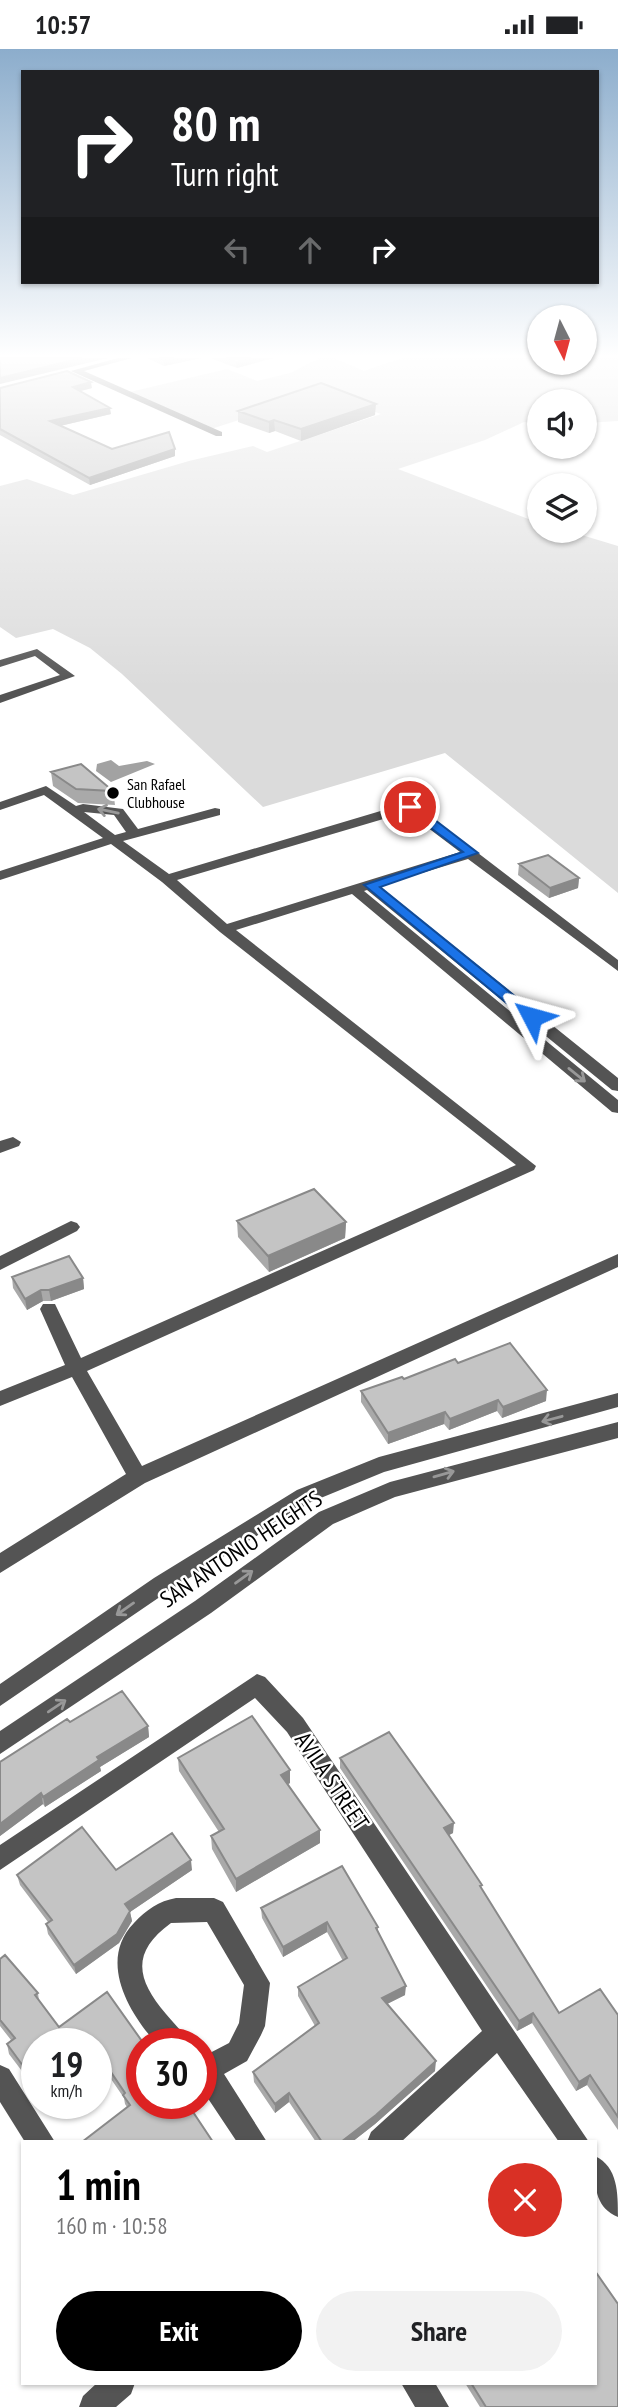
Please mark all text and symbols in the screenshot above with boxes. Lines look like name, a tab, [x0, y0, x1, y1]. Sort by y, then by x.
text: 10:57	[35, 8, 91, 41]
text: 80 m	[171, 91, 260, 155]
icon: right	[56, 98, 147, 189]
text: Turn right	[171, 153, 279, 195]
icon: left	[218, 231, 256, 269]
icon: ahead	[291, 231, 329, 269]
icon: right	[364, 231, 402, 269]
north arrow	[527, 305, 597, 375]
map controls	[527, 305, 597, 543]
button: sound	[527, 389, 597, 459]
button: layers	[527, 473, 597, 543]
place label: San Rafael Clubhouse	[127, 774, 186, 812]
pin	[380, 777, 440, 837]
marker: San Rafael Clubhouse	[105, 785, 121, 801]
icon: arrive	[391, 788, 429, 826]
one-way arrow	[98, 804, 120, 817]
position arrow	[495, 980, 569, 1054]
one-way arrow	[568, 1067, 586, 1083]
one-way arrow	[541, 1413, 563, 1426]
one-way arrow	[433, 1467, 455, 1480]
street label: SAN ANTONIO HEIGHTS	[154, 1484, 327, 1614]
one-way arrow	[234, 1570, 253, 1584]
one-way arrow	[116, 1602, 135, 1616]
one-way arrow	[46, 1699, 66, 1713]
street label: AVILA STREET	[289, 1726, 376, 1835]
speed limit sign: 30	[126, 2028, 217, 2119]
text: 19	[50, 2041, 83, 2087]
text: km/h	[51, 2079, 82, 2102]
text: 1 min	[56, 2157, 141, 2212]
button: close	[488, 2163, 562, 2237]
text: 160 m · 10:58	[56, 2211, 168, 2240]
button: Exit	[56, 2291, 302, 2371]
button: Share	[316, 2291, 562, 2371]

